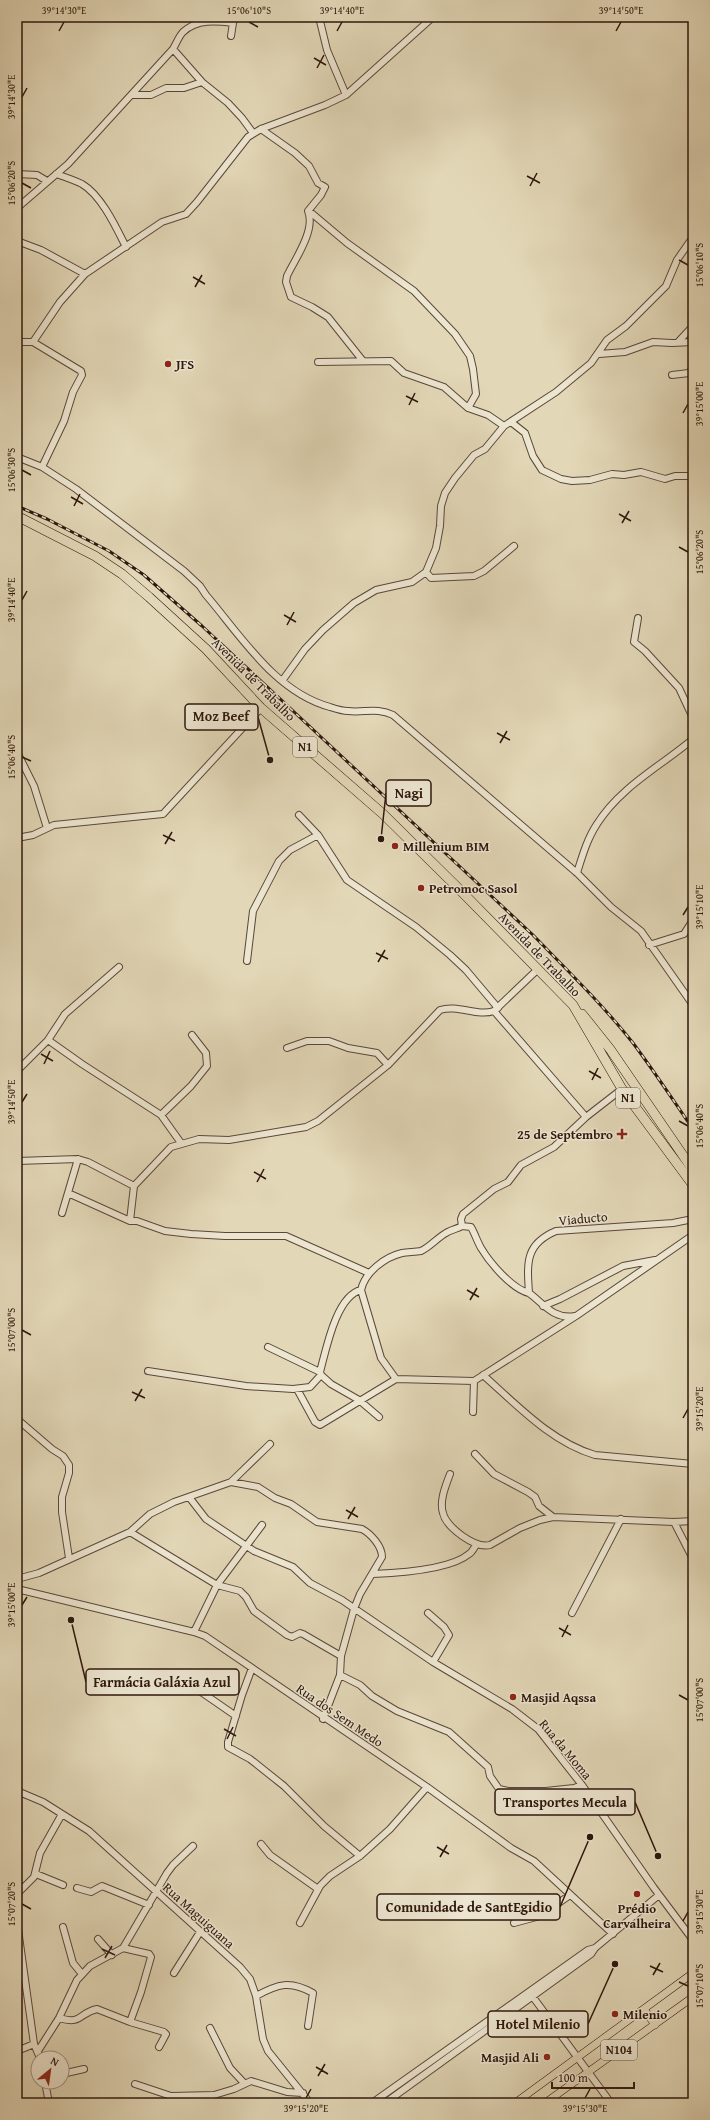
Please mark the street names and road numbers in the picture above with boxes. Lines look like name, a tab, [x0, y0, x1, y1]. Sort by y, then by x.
street label: Avenida de Trabalho	[208, 633, 300, 726]
road number: N1	[293, 737, 317, 757]
street label: Avenida de Trabalho	[494, 908, 585, 1001]
road number: N1	[616, 1088, 640, 1108]
street label: Viaducto	[558, 1207, 609, 1230]
street label: Rua dos Sem Medo	[292, 1679, 387, 1752]
street label: Rua da Moma	[535, 1715, 597, 1784]
street label: Rua Maguiguana	[159, 1878, 239, 1953]
road number: N104	[601, 2040, 637, 2060]

